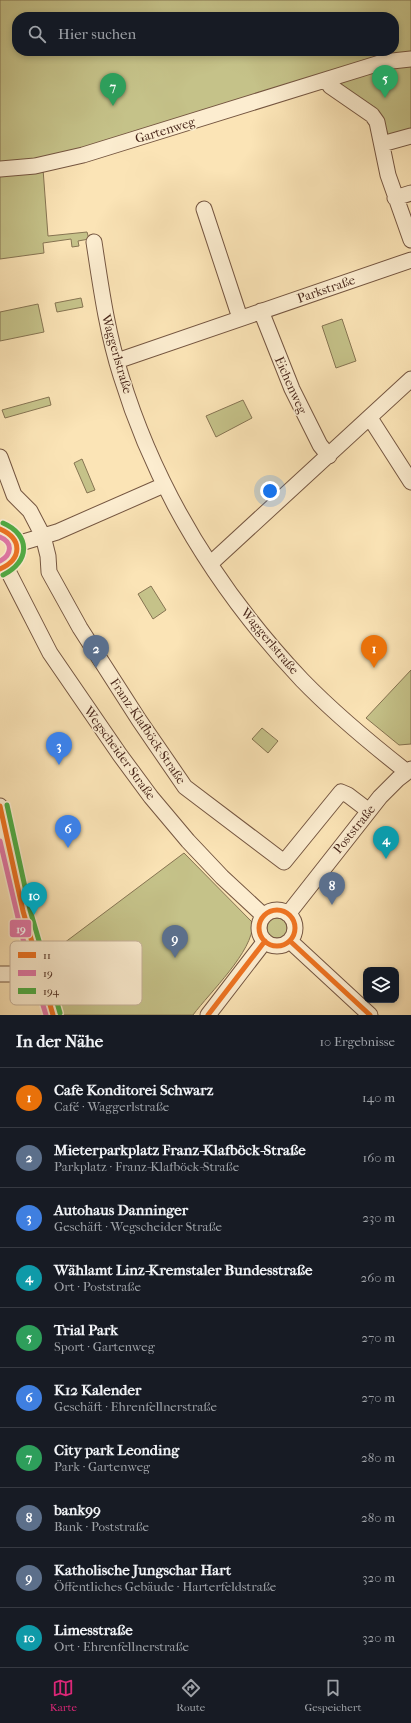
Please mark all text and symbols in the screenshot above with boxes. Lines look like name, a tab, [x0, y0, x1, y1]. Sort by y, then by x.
search box	[12, 12, 399, 56]
icon: search	[26, 23, 48, 45]
text: Hier suchen	[58, 25, 136, 43]
pin: 5	[372, 65, 398, 98]
pin: 7	[100, 73, 126, 106]
street label: Gartenweg	[133, 113, 198, 146]
street label: Parkstraße	[295, 272, 357, 306]
street label: Waggerlstraße	[98, 312, 136, 396]
street label: Eichenweg	[272, 354, 311, 417]
your location	[260, 481, 280, 501]
street label: Waggerlstraße	[237, 604, 302, 678]
pin: 2	[83, 635, 109, 668]
pin: 1	[361, 635, 387, 668]
street label: Franz-Klafböck-Straße	[107, 675, 189, 787]
street label: Wegscheider Straße	[81, 703, 159, 803]
pin: 3	[46, 732, 72, 765]
street label: Poststraße	[330, 801, 378, 856]
pin: 6	[55, 815, 81, 848]
pin: 4	[373, 826, 399, 859]
pin: 8	[319, 872, 345, 905]
pin: 10	[21, 882, 47, 915]
line badge: 19	[9, 919, 32, 938]
text: 19	[16, 923, 26, 936]
pin: 9	[162, 925, 188, 958]
legend	[10, 941, 142, 1005]
text: 11	[43, 949, 51, 962]
text: 19	[43, 967, 53, 980]
map controls	[363, 967, 399, 1003]
button: layers	[363, 967, 399, 1003]
text: 194	[43, 985, 60, 998]
text: In der Nähe	[16, 1031, 103, 1051]
text: 10 Ergebnisse	[320, 1034, 395, 1049]
text: Cafe Konditorei Schwarz	[54, 1081, 213, 1099]
text: 1	[27, 1090, 31, 1105]
text: 140 m	[362, 1090, 395, 1105]
text: Café · Waggerlstraße	[54, 1099, 169, 1114]
text: Mieterparkplatz Franz-Klafböck-Straße	[54, 1141, 306, 1159]
text: 2	[26, 1150, 32, 1165]
text: 160 m	[363, 1150, 395, 1165]
text: Parkplatz · Franz-Klafböck-Straße	[54, 1159, 239, 1174]
text: Autohaus Danninger	[54, 1201, 188, 1219]
text: 3	[26, 1210, 32, 1225]
text: 230 m	[362, 1210, 395, 1225]
text: Geschäft · Wegscheider Straße	[54, 1219, 222, 1234]
text: Wählamt Linz-Kremstaler Bundesstraße	[54, 1261, 312, 1279]
text: 4	[25, 1270, 33, 1285]
text: 260 m	[361, 1270, 395, 1285]
text: Ort · Poststraße	[54, 1279, 141, 1294]
text: Trial Park	[54, 1321, 118, 1339]
text: 5	[26, 1330, 32, 1345]
text: 270 m	[361, 1330, 395, 1345]
text: Sport · Gartenweg	[54, 1339, 155, 1354]
text: K12 Kalender	[54, 1381, 141, 1399]
text: 6	[25, 1390, 33, 1405]
text: 270 m	[361, 1390, 395, 1405]
text: Geschäft · Ehrenfellnerstraße	[54, 1399, 217, 1414]
text: City park Leonding	[54, 1441, 179, 1459]
text: 7	[26, 1450, 32, 1465]
text: 280 m	[361, 1450, 395, 1465]
text: Park · Gartenweg	[54, 1459, 150, 1474]
text: bank99	[54, 1501, 101, 1519]
text: 8	[26, 1510, 32, 1525]
text: 280 m	[361, 1510, 395, 1525]
text: Bank · Poststraße	[54, 1519, 149, 1534]
text: Katholische Jungschar Hart	[54, 1561, 231, 1579]
text: 9	[26, 1570, 32, 1585]
text: 320 m	[362, 1570, 395, 1585]
text: Öffentliches Gebäude · Harterfeldstraße	[54, 1579, 276, 1594]
text: Limesstraße	[54, 1621, 133, 1639]
text: 10	[23, 1630, 35, 1645]
text: 320 m	[362, 1630, 395, 1645]
text: Ort · Ehrenfellnerstraße	[54, 1639, 189, 1654]
tab: Karte	[50, 1677, 77, 1714]
tab: Route	[176, 1677, 205, 1714]
tab: Gespeichert	[304, 1677, 361, 1714]

